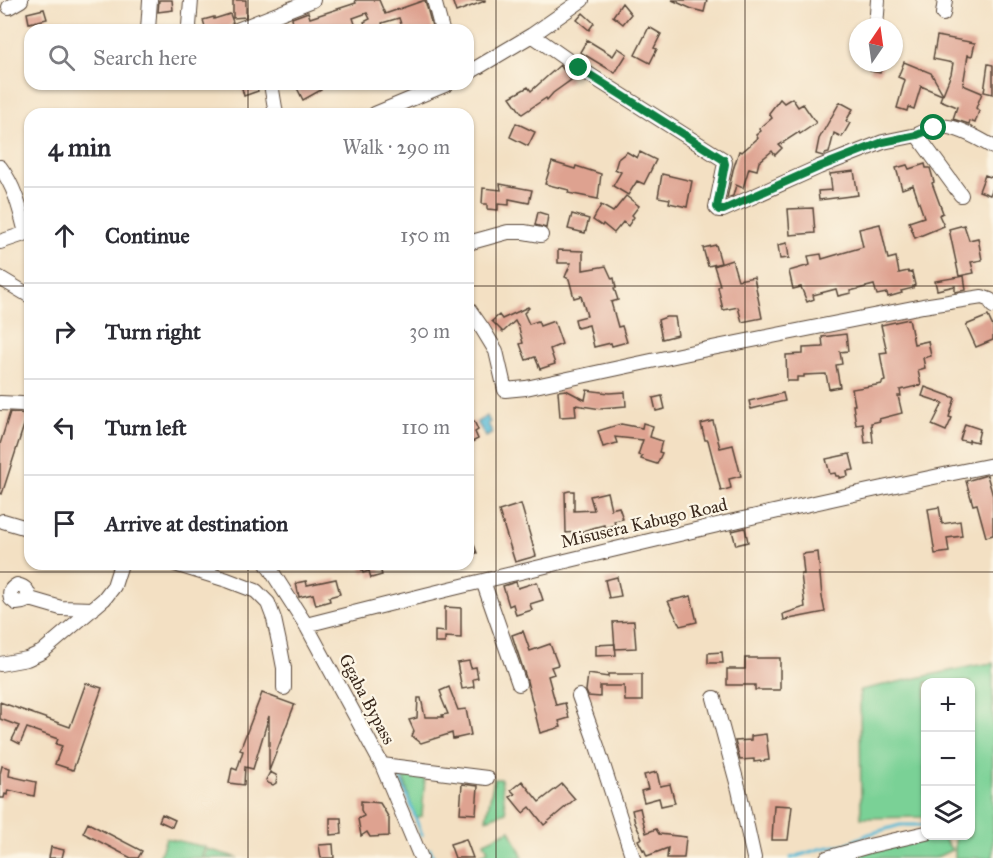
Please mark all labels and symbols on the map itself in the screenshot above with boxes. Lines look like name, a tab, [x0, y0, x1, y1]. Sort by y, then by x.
north arrow	[849, 18, 903, 72]
route end	[565, 54, 591, 80]
route start	[920, 114, 946, 140]
street label: Misusera Kabugo Road	[558, 493, 730, 554]
street label: Ggaba Bypass	[333, 650, 400, 749]

